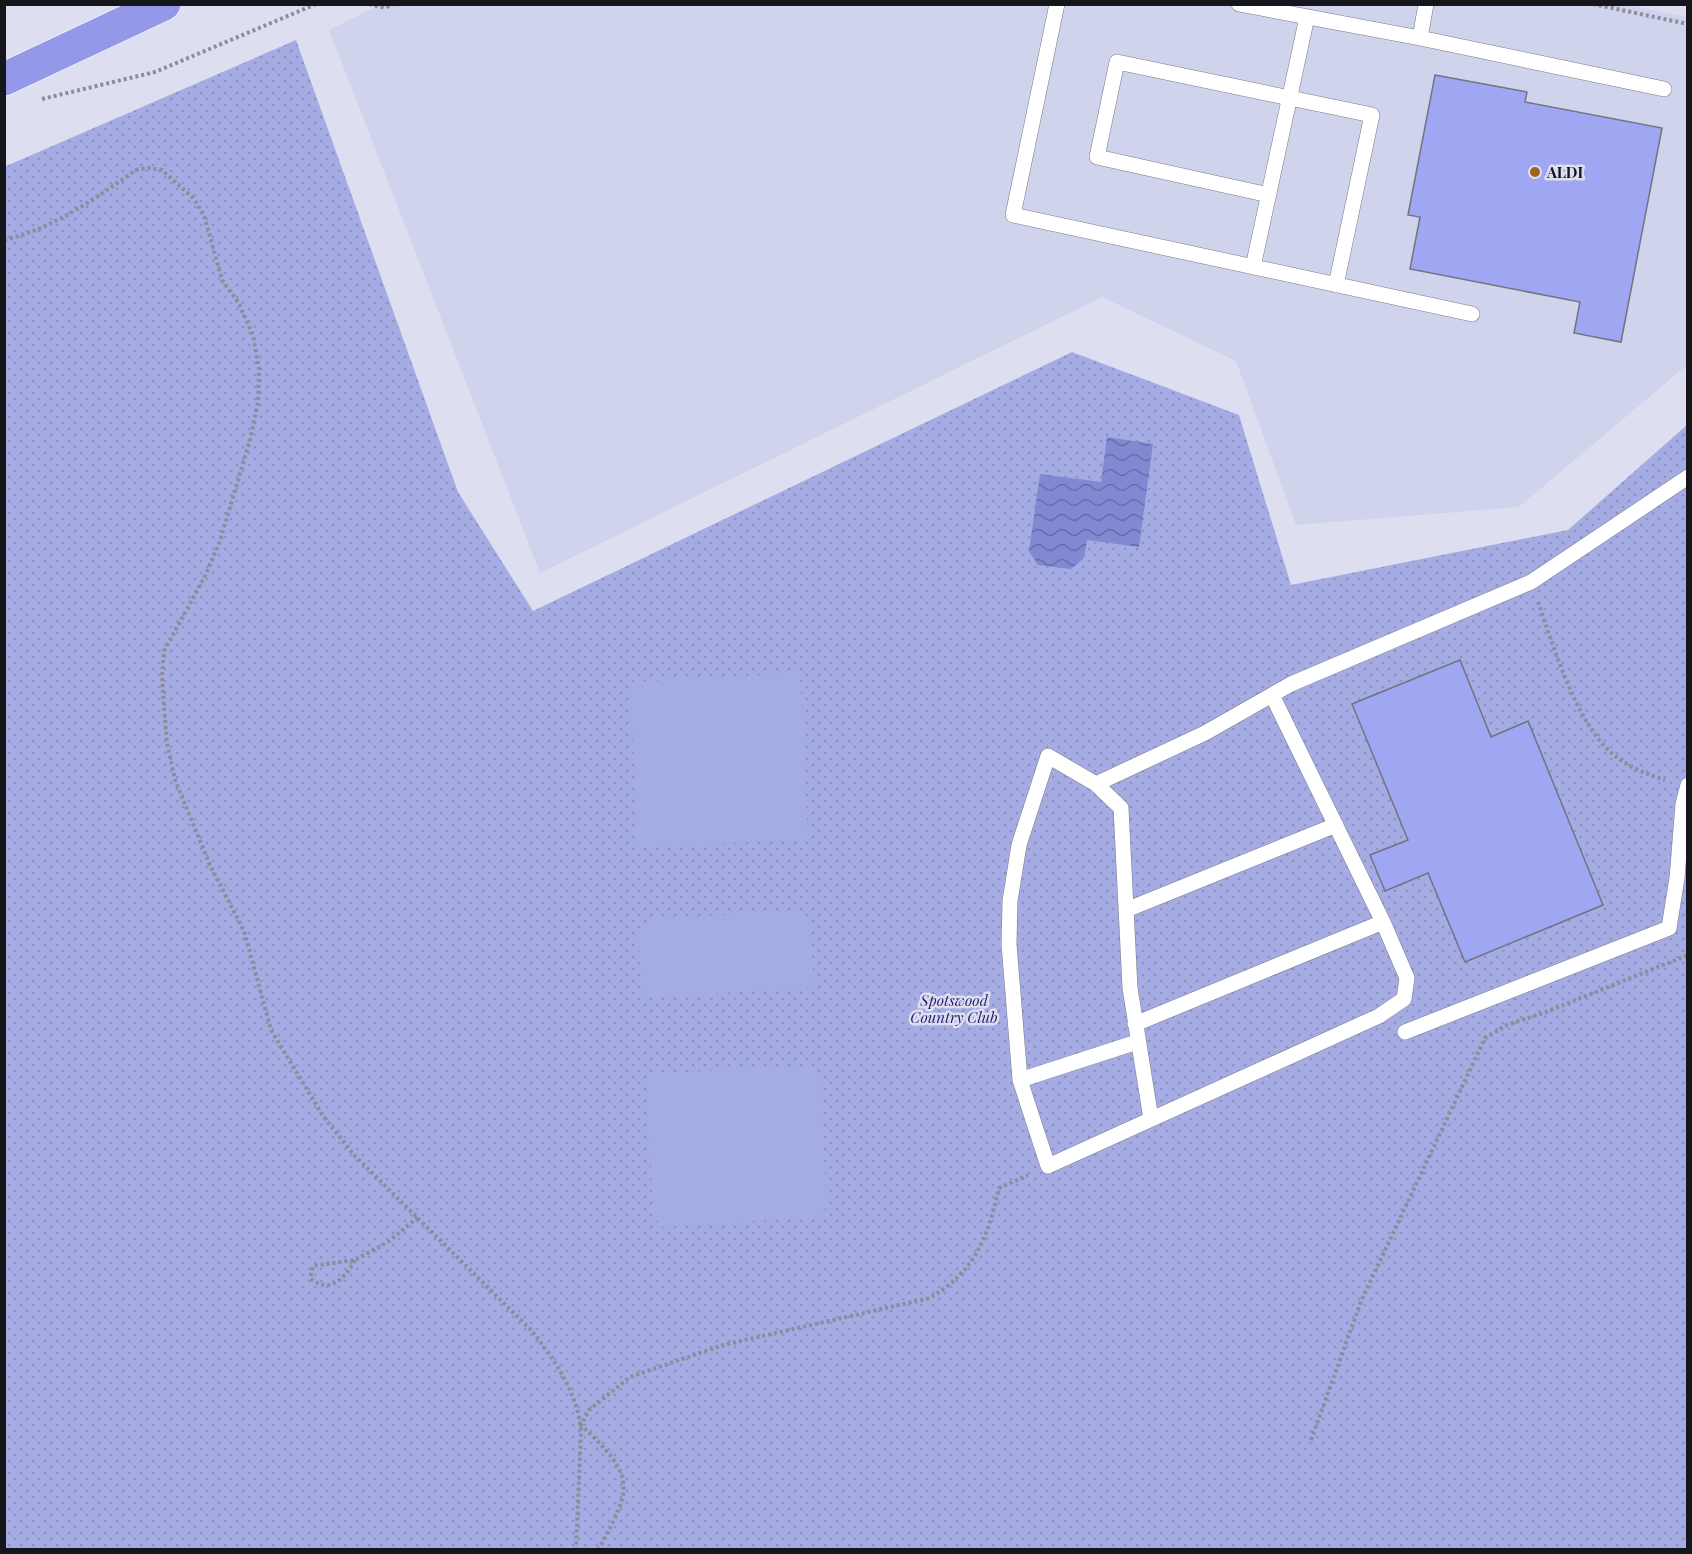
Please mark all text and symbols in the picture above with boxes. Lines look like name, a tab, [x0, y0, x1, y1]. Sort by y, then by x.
place label: ALDI	[1546, 162, 1583, 182]
marker: ALDI	[1528, 165, 1542, 179]
park label: Spotswood Country Club	[910, 990, 998, 1027]

